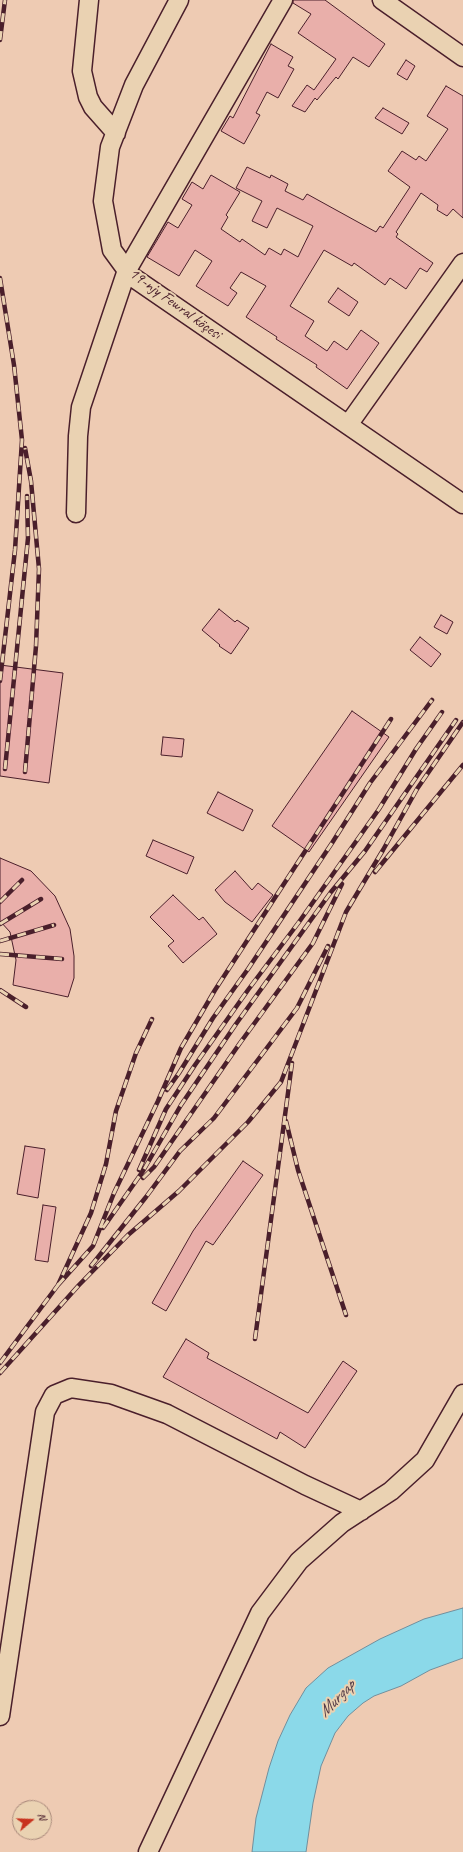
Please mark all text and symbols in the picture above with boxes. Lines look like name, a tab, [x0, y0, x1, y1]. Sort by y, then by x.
street label: 19-njy Fewral köçesi	[125, 264, 225, 344]
water label: Murgap	[314, 1676, 360, 1722]
north arrow	[12, 1800, 52, 1840]
text: N	[35, 1811, 50, 1822]

